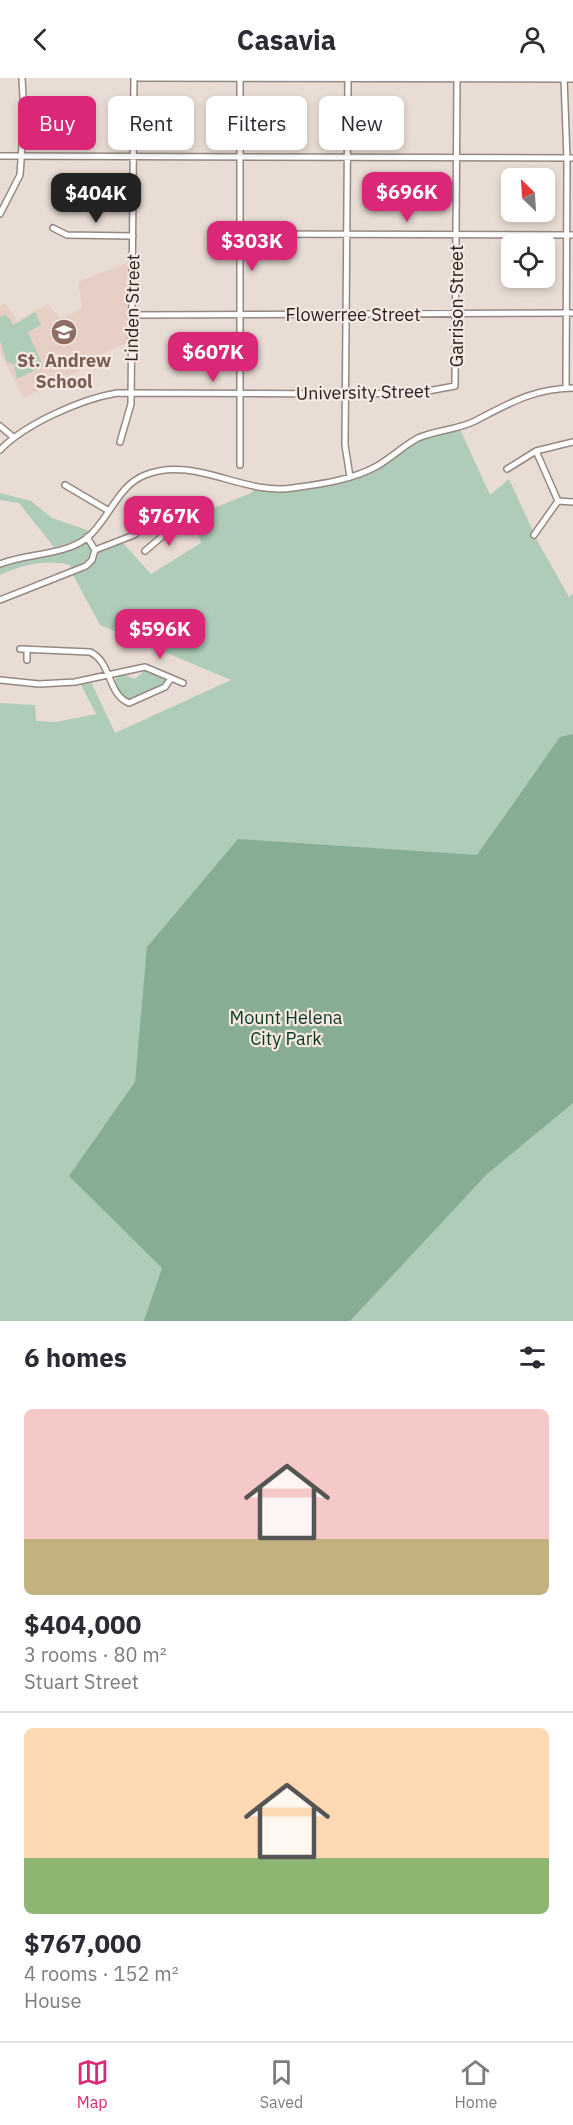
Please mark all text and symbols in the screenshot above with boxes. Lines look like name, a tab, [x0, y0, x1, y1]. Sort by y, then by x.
text: Casavia	[237, 22, 336, 57]
icon: back	[24, 23, 57, 56]
icon: person	[516, 23, 549, 56]
chip: Buy	[18, 96, 96, 150]
chip: Rent	[108, 96, 194, 150]
chip: Filters	[206, 96, 307, 150]
chip: New	[319, 96, 404, 150]
north arrow	[501, 168, 555, 222]
map controls	[501, 168, 555, 288]
pin: $696K	[365, 172, 449, 223]
pin: $404K	[54, 173, 138, 224]
text: $696K	[376, 178, 438, 205]
text: $404K	[65, 179, 127, 206]
pin: $303K	[210, 221, 294, 272]
text: $303K	[221, 227, 283, 254]
button: locate	[501, 234, 555, 288]
street label: Garrison Street	[445, 245, 468, 367]
street label: Linden Street	[120, 254, 144, 362]
street label: Flowerree Street	[285, 303, 421, 326]
school or university icon: St. Andrew School	[49, 317, 79, 347]
pin: $607K	[171, 332, 255, 383]
text: $607K	[182, 338, 244, 365]
place label: St. Andrew School	[17, 349, 111, 393]
street label: University Street	[296, 379, 430, 405]
pin: $767K	[127, 496, 211, 547]
text: $767K	[138, 502, 200, 529]
pin: $596K	[118, 609, 202, 660]
text: $596K	[129, 615, 191, 642]
park label: Mount Helena City Park	[230, 1006, 343, 1050]
text: 6 homes	[24, 1340, 127, 1374]
icon: filters	[516, 1341, 549, 1374]
icon: home	[233, 1448, 341, 1556]
text: $404,000	[24, 1607, 141, 1641]
text: 3 rooms · 80 m²	[24, 1641, 167, 1668]
text: Stuart Street	[24, 1668, 139, 1695]
icon: home	[233, 1767, 341, 1875]
text: $767,000	[24, 1926, 141, 1960]
text: 4 rooms · 152 m²	[24, 1960, 179, 1987]
text: House	[24, 1987, 81, 2014]
tab: Map	[76, 2056, 109, 2112]
tab: Saved	[260, 2056, 303, 2112]
tab: Home	[454, 2056, 497, 2112]

